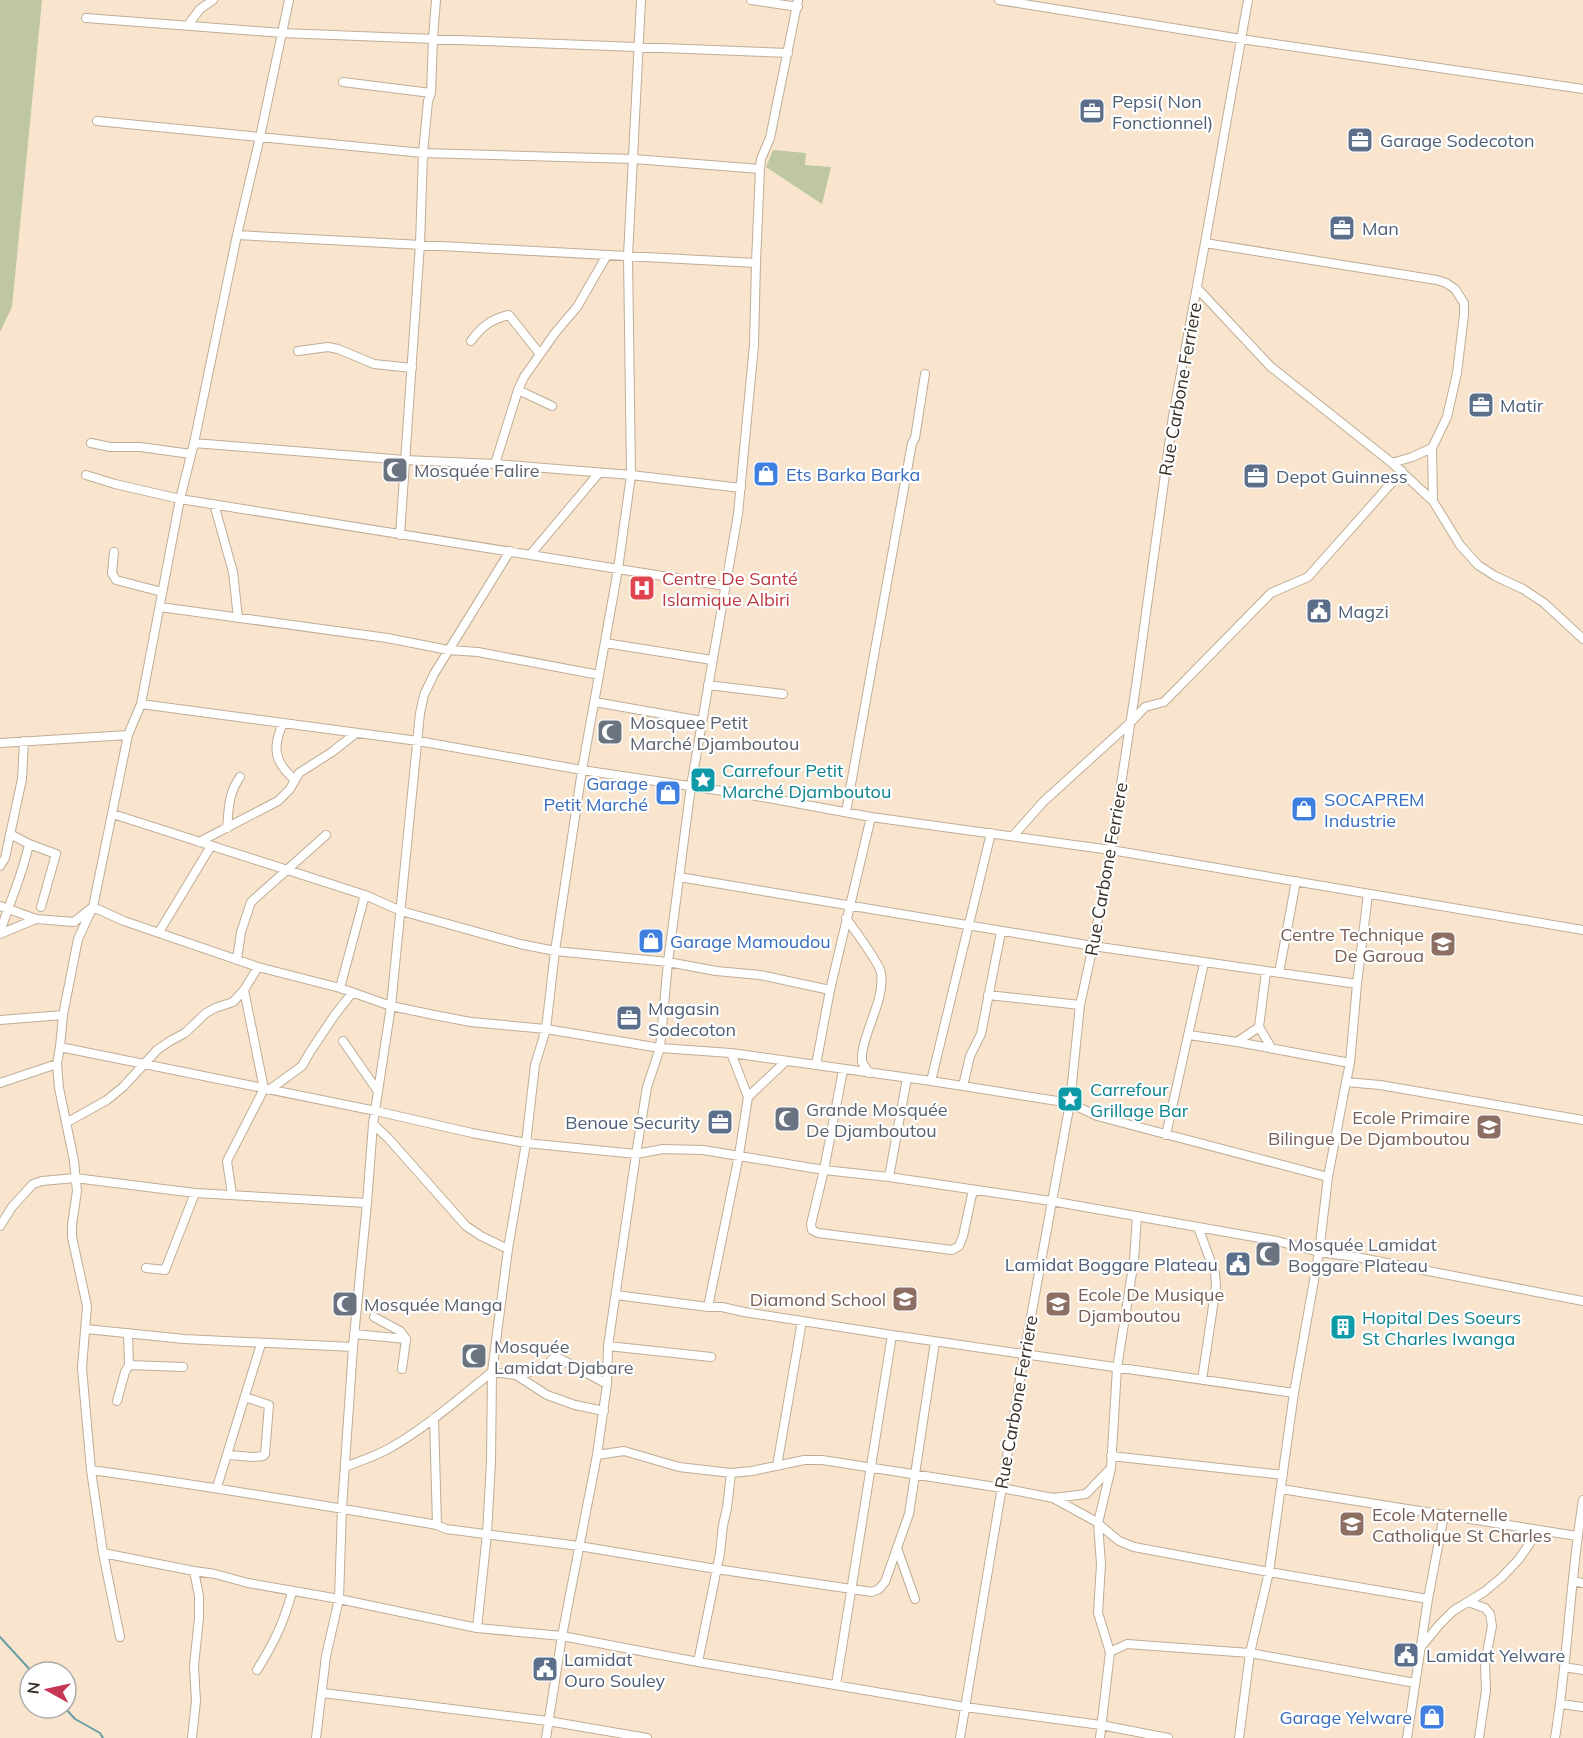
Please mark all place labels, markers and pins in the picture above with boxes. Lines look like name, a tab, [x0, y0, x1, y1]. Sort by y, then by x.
place label: Pepsi( Non Fonctionnel)	[1112, 90, 1213, 134]
office icon: Pepsi( Non Fonctionnel)	[1077, 96, 1107, 126]
office icon: Garage Sodecoton	[1345, 125, 1375, 155]
place label: Garage Sodecoton	[1380, 129, 1535, 152]
office icon: Man	[1327, 213, 1357, 243]
place label: Man	[1362, 217, 1399, 240]
office icon: Matir	[1466, 390, 1496, 420]
place label: Matir	[1500, 394, 1544, 417]
mosque icon: Mosquée Falire	[380, 455, 410, 485]
place label: Mosquée Falire	[414, 459, 539, 482]
shop icon: Ets Barka Barka	[751, 459, 781, 489]
office icon: Depot Guinness	[1241, 461, 1271, 491]
place label: Ets Barka Barka	[786, 463, 920, 486]
place label: Depot Guinness	[1276, 465, 1408, 488]
place label: Centre De Santé Islamique Albiri	[662, 567, 798, 611]
hospital icon: Centre De Santé Islamique Albiri	[627, 573, 657, 603]
public building icon: Magzi	[1304, 596, 1334, 626]
place label: Magzi	[1338, 600, 1389, 623]
place label: Mosquee Petit Marché Djamboutou	[630, 711, 799, 755]
mosque icon: Mosquee Petit Marché Djamboutou	[595, 717, 625, 747]
place label: Carrefour Petit Marché Djamboutou	[722, 759, 891, 803]
place icon: Carrefour Petit Marché Djamboutou	[688, 765, 718, 795]
place label: Garage Petit Marché	[543, 772, 648, 816]
shop icon: Garage Petit Marché	[653, 778, 683, 808]
place label: SOCAPREM Industrie	[1324, 788, 1425, 832]
shop icon: SOCAPREM Industrie	[1289, 794, 1319, 824]
place label: Centre Technique De Garoua	[1280, 923, 1424, 967]
shop icon: Garage Mamoudou	[636, 926, 666, 956]
school or university icon: Centre Technique De Garoua	[1428, 929, 1458, 959]
place label: Garage Mamoudou	[670, 930, 831, 953]
place label: Magasin Sodecoton	[648, 997, 736, 1041]
office icon: Magasin Sodecoton	[614, 1003, 644, 1033]
place label: Carrefour Grillage Bar	[1090, 1078, 1189, 1122]
place icon: Carrefour Grillage Bar	[1055, 1084, 1085, 1114]
place label: Grande Mosquée De Djamboutou	[806, 1098, 948, 1142]
mosque icon: Grande Mosquée De Djamboutou	[772, 1104, 802, 1134]
place label: Ecole Primaire Bilingue De Djamboutou	[1268, 1106, 1470, 1150]
office icon: Benoue Security	[705, 1107, 735, 1137]
place label: Benoue Security	[565, 1111, 700, 1134]
school or university icon: Ecole Primaire Bilingue De Djamboutou	[1474, 1112, 1504, 1142]
place label: Mosquée Lamidat Boggare Plateau	[1288, 1233, 1437, 1277]
mosque icon: Mosquée Lamidat Boggare Plateau	[1253, 1239, 1283, 1269]
public building icon: Lamidat Boggare Plateau	[1223, 1249, 1253, 1279]
place label: Lamidat Boggare Plateau	[1005, 1253, 1218, 1276]
place label: Ecole De Musique Djamboutou	[1078, 1283, 1224, 1327]
school or university icon: Diamond School	[890, 1284, 920, 1314]
place label: Diamond School	[750, 1288, 886, 1311]
mosque icon: Mosquée Manga	[330, 1289, 360, 1319]
school or university icon: Ecole De Musique Djamboutou	[1043, 1289, 1073, 1319]
place label: Mosquée Manga	[364, 1293, 503, 1316]
place label: Hopital Des Soeurs St Charles Iwanga	[1362, 1306, 1521, 1350]
building icon: Hopital Des Soeurs St Charles Iwanga	[1328, 1312, 1358, 1342]
place label: Mosquée Lamidat Djabare	[494, 1335, 634, 1379]
mosque icon: Mosquée Lamidat Djabare	[459, 1341, 489, 1371]
place label: Ecole Maternelle Catholique St Charles	[1372, 1503, 1552, 1547]
school or university icon: Ecole Maternelle Catholique St Charles	[1337, 1509, 1367, 1539]
public building icon: Lamidat Yelware	[1391, 1640, 1421, 1670]
place label: Lamidat Yelware	[1426, 1644, 1565, 1667]
place label: Lamidat Ouro Souley	[564, 1648, 666, 1692]
public building icon: Lamidat Ouro Souley	[530, 1654, 560, 1684]
shop icon: Garage Yelware	[1417, 1702, 1447, 1732]
place label: Garage Yelware	[1279, 1706, 1412, 1729]

